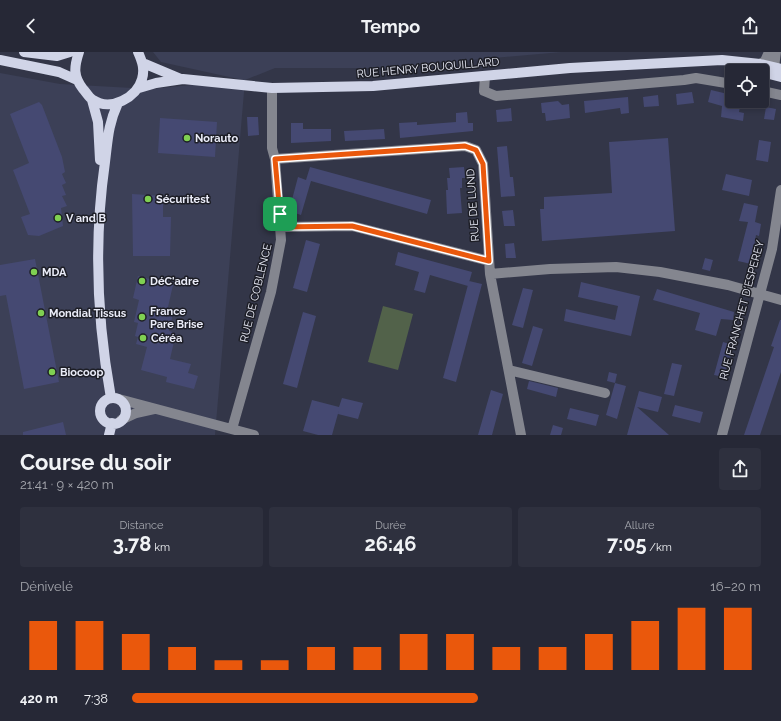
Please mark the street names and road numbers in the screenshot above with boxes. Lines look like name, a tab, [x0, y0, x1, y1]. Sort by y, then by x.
street label: RUE HENRY BOUQUILLARD	[356, 55, 500, 81]
street label: RUE DE LUND	[464, 168, 482, 242]
street label: RUE FRANCHET D'ESPEREY	[717, 239, 767, 381]
street label: RUE DE COBLENCE	[237, 242, 275, 344]

